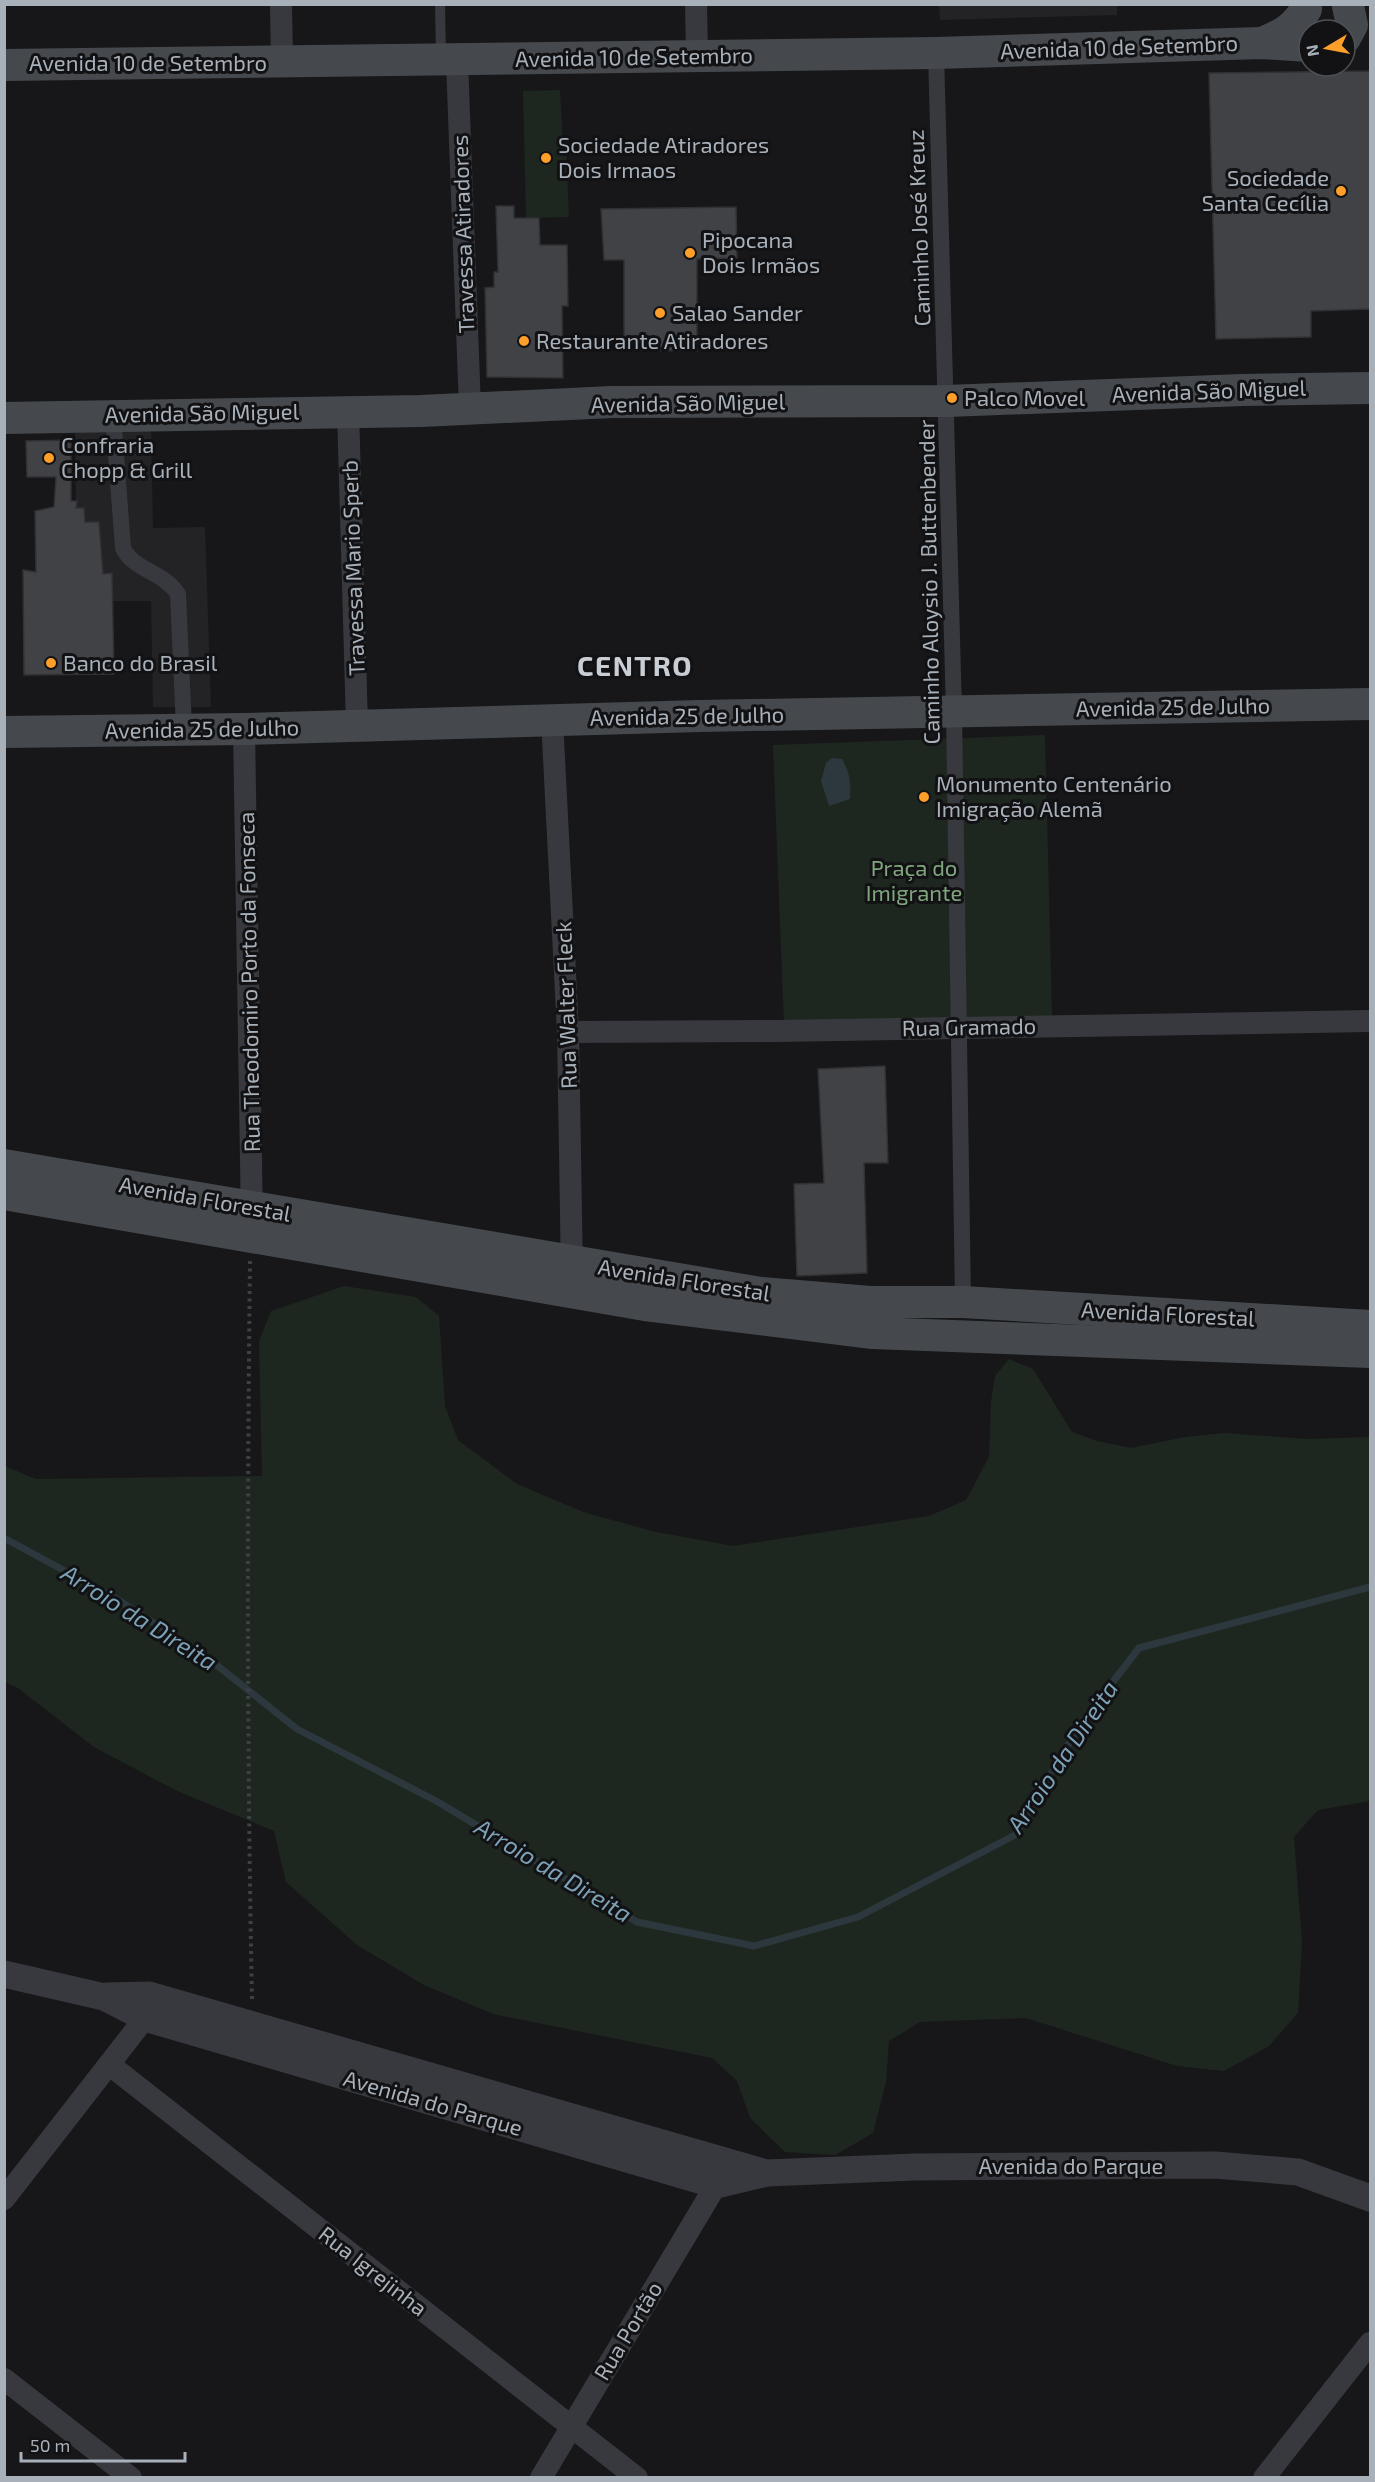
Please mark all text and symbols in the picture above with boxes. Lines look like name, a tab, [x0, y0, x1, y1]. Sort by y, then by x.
north arrow	[1297, 18, 1357, 78]
street label: Avenida 10 de Setembro	[1000, 29, 1238, 63]
street label: Avenida 10 de Setembro	[515, 41, 753, 71]
text: N	[1301, 43, 1322, 58]
street label: Avenida 10 de Setembro	[29, 49, 267, 75]
street label: Caminho José Kreuz	[902, 129, 934, 327]
place label: Sociedade Atiradores Dois Irmaos	[558, 131, 769, 182]
street label: Travessa Atiradores	[446, 134, 478, 334]
marker: Sociedade Atiradores Dois Irmaos	[539, 151, 553, 165]
place label: Sociedade Santa Cecília	[1202, 164, 1329, 215]
marker: Sociedade Santa Cecília	[1334, 184, 1348, 198]
place label: Pipocana Dois Irmãos	[702, 226, 820, 277]
marker: Pipocana Dois Irmãos	[683, 246, 697, 260]
place label: Salao Sander	[672, 299, 803, 325]
marker: Salao Sander	[653, 306, 667, 320]
place label: Restaurante Atiradores	[536, 327, 769, 353]
marker: Restaurante Atiradores	[517, 334, 531, 348]
street label: Avenida São Miguel	[1111, 374, 1307, 406]
place label: Palco Movel	[964, 384, 1085, 410]
street label: Avenida São Miguel	[591, 387, 786, 417]
marker: Palco Movel	[945, 391, 959, 405]
street label: Avenida São Miguel	[105, 397, 300, 427]
street label: Caminho Aloysio J. Buttenbender	[912, 419, 944, 745]
place label: Confraria Chopp & Grill	[61, 431, 193, 482]
marker: Confraria Chopp & Grill	[42, 451, 56, 465]
street label: Travessa Mario Sperb	[335, 460, 369, 676]
district label: CENTRO	[577, 648, 693, 682]
place label: Banco do Brasil	[63, 649, 218, 675]
marker: Banco do Brasil	[44, 656, 58, 670]
street label: Avenida 25 de Julho	[1076, 691, 1270, 721]
street label: Avenida 25 de Julho	[590, 700, 784, 730]
street label: Avenida 25 de Julho	[105, 713, 299, 743]
place label: Monumento Centenário Imigração Alemã	[936, 770, 1172, 823]
marker: Monumento Centenário Imigração Alemã	[917, 790, 931, 804]
street label: Rua Theodomiro Porto da Fonseca	[232, 812, 264, 1152]
park label: Praça do Imigrante	[866, 854, 962, 905]
street label: Rua Walter Fleck	[549, 921, 581, 1089]
street label: Rua Gramado	[902, 1012, 1036, 1040]
street label: Avenida Florestal	[117, 1170, 293, 1226]
street label: Avenida Florestal	[596, 1253, 772, 1306]
street label: Avenida Florestal	[1081, 1295, 1256, 1331]
water label: Arroio da Direita	[56, 1557, 223, 1676]
water label: Arroio da Direita	[1000, 1674, 1123, 1839]
water label: Arroio da Direita	[469, 1811, 637, 1928]
street label: Avenida do Parque	[341, 2064, 526, 2140]
street label: Avenida do Parque	[979, 2152, 1163, 2178]
street label: Rua Igrejinha	[314, 2220, 433, 2321]
street label: Rua Portão	[588, 2277, 667, 2384]
scale bar	[21, 2425, 184, 2463]
text: 50 m	[30, 2434, 70, 2456]

